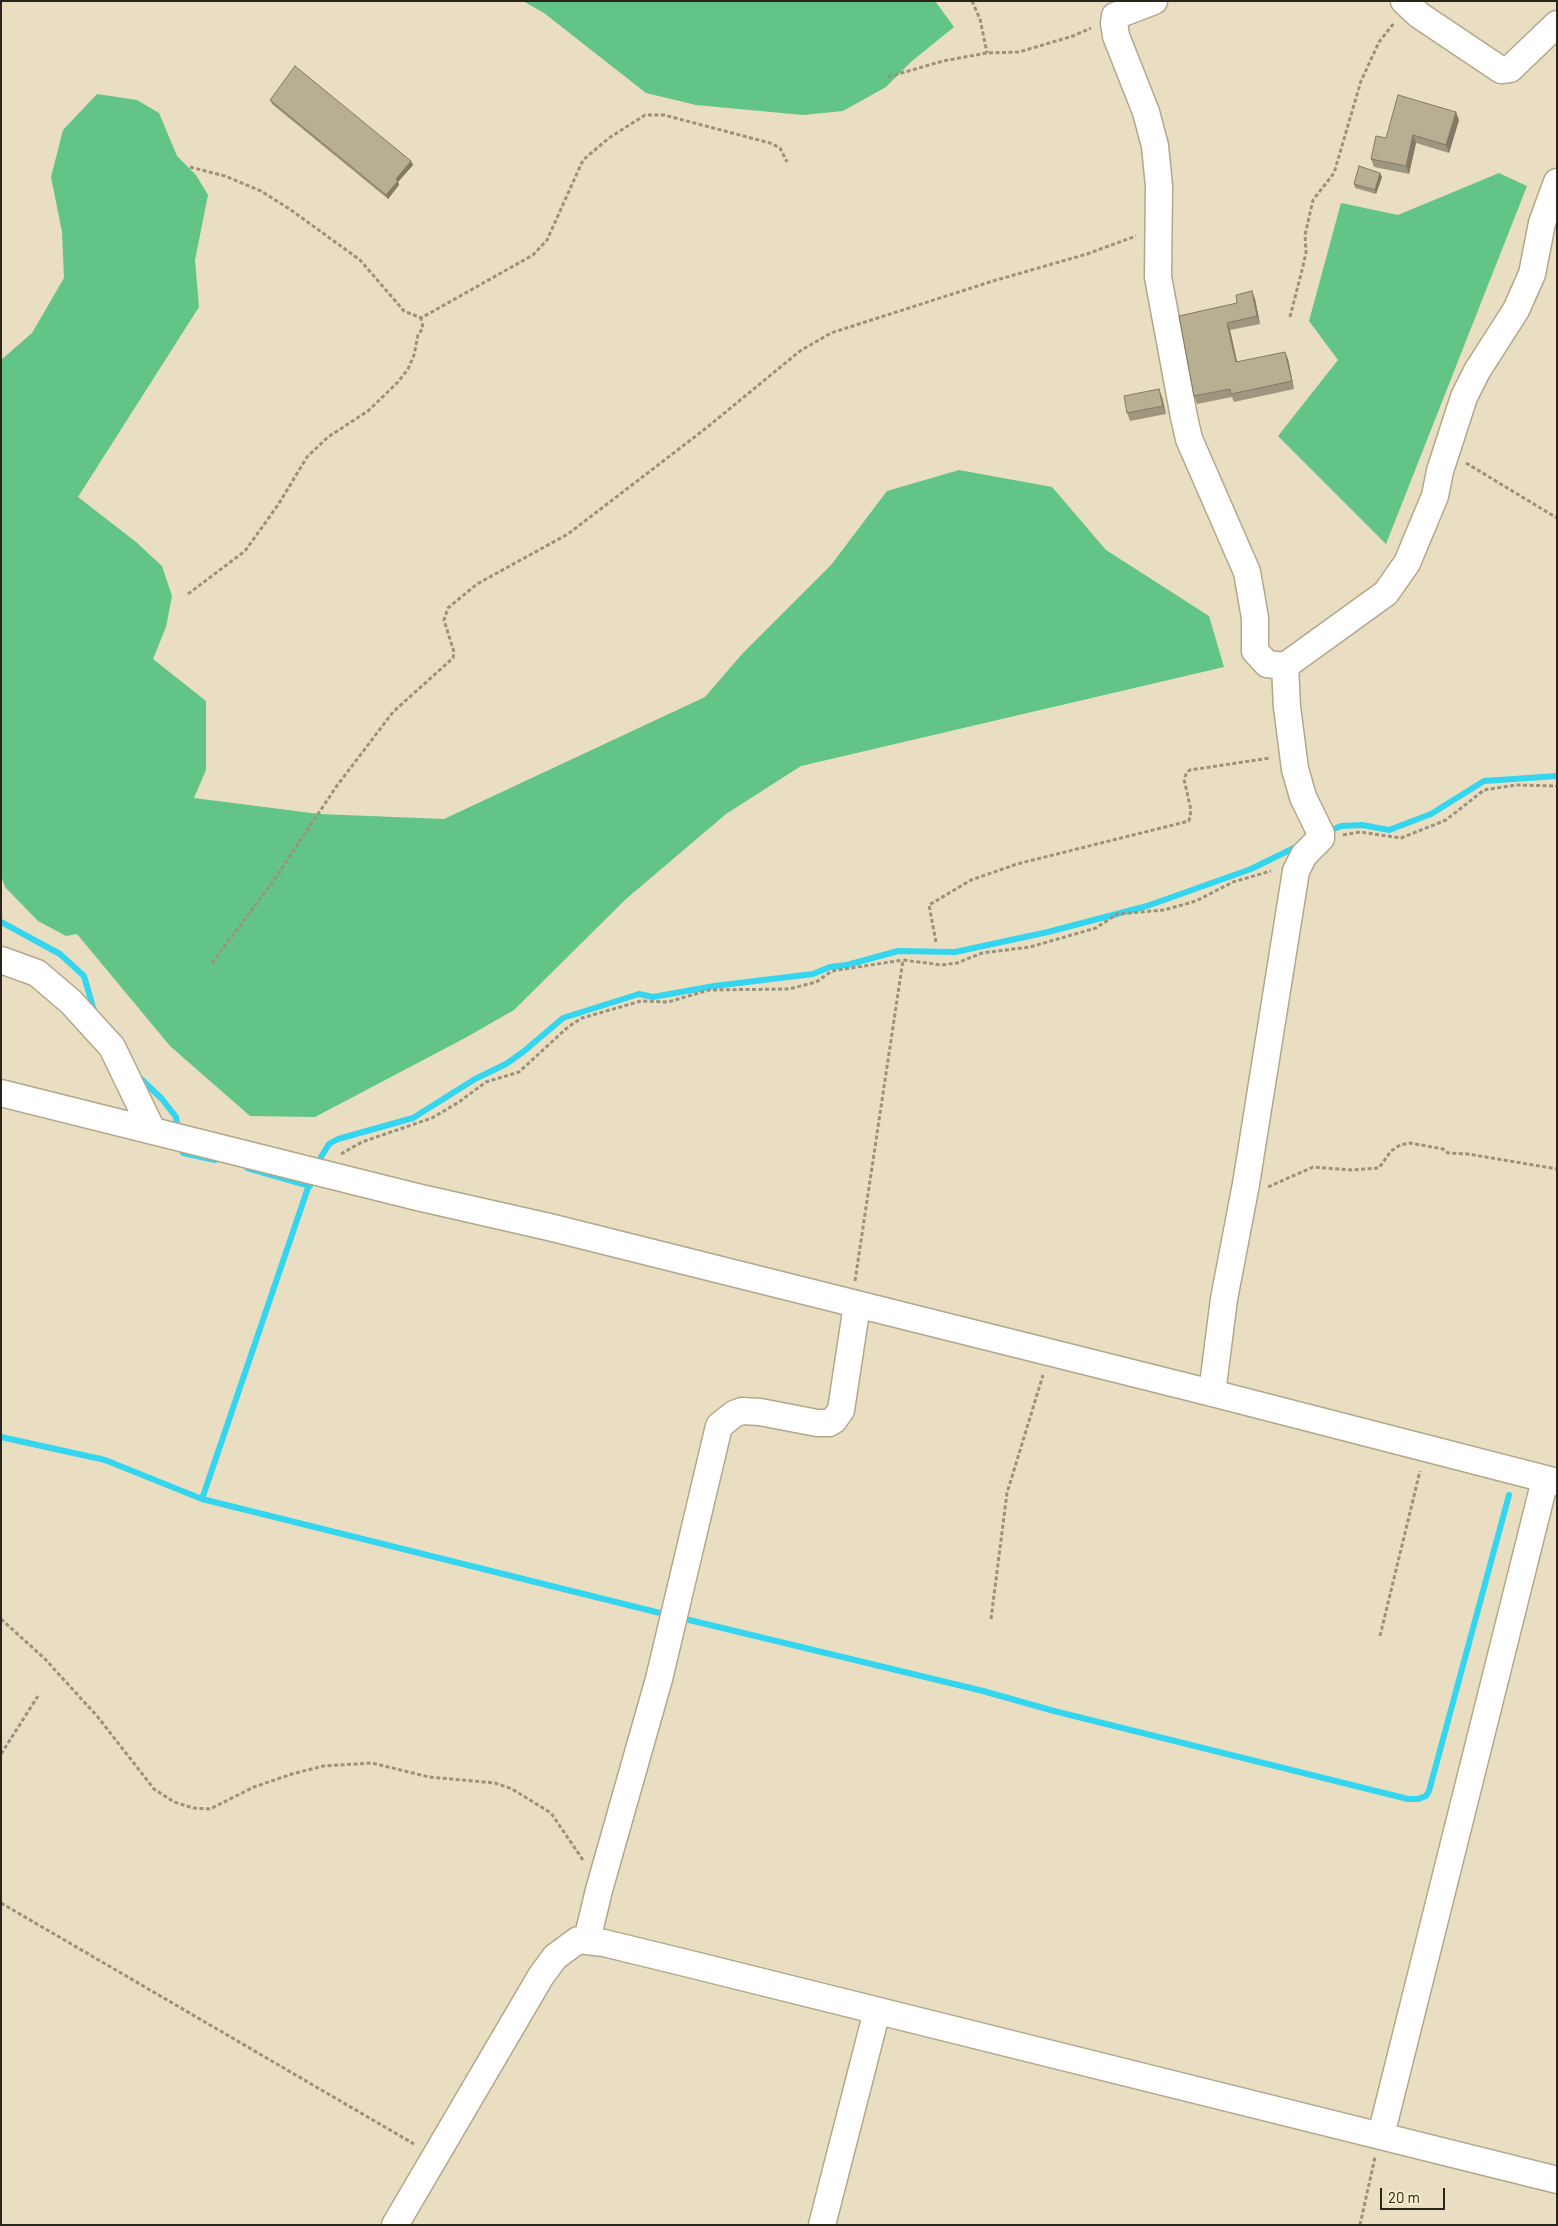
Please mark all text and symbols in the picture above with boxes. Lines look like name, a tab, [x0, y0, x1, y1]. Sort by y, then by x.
scale bar	[1383, 2178, 1448, 2210]
text: 20 m	[1388, 2188, 1420, 2206]

